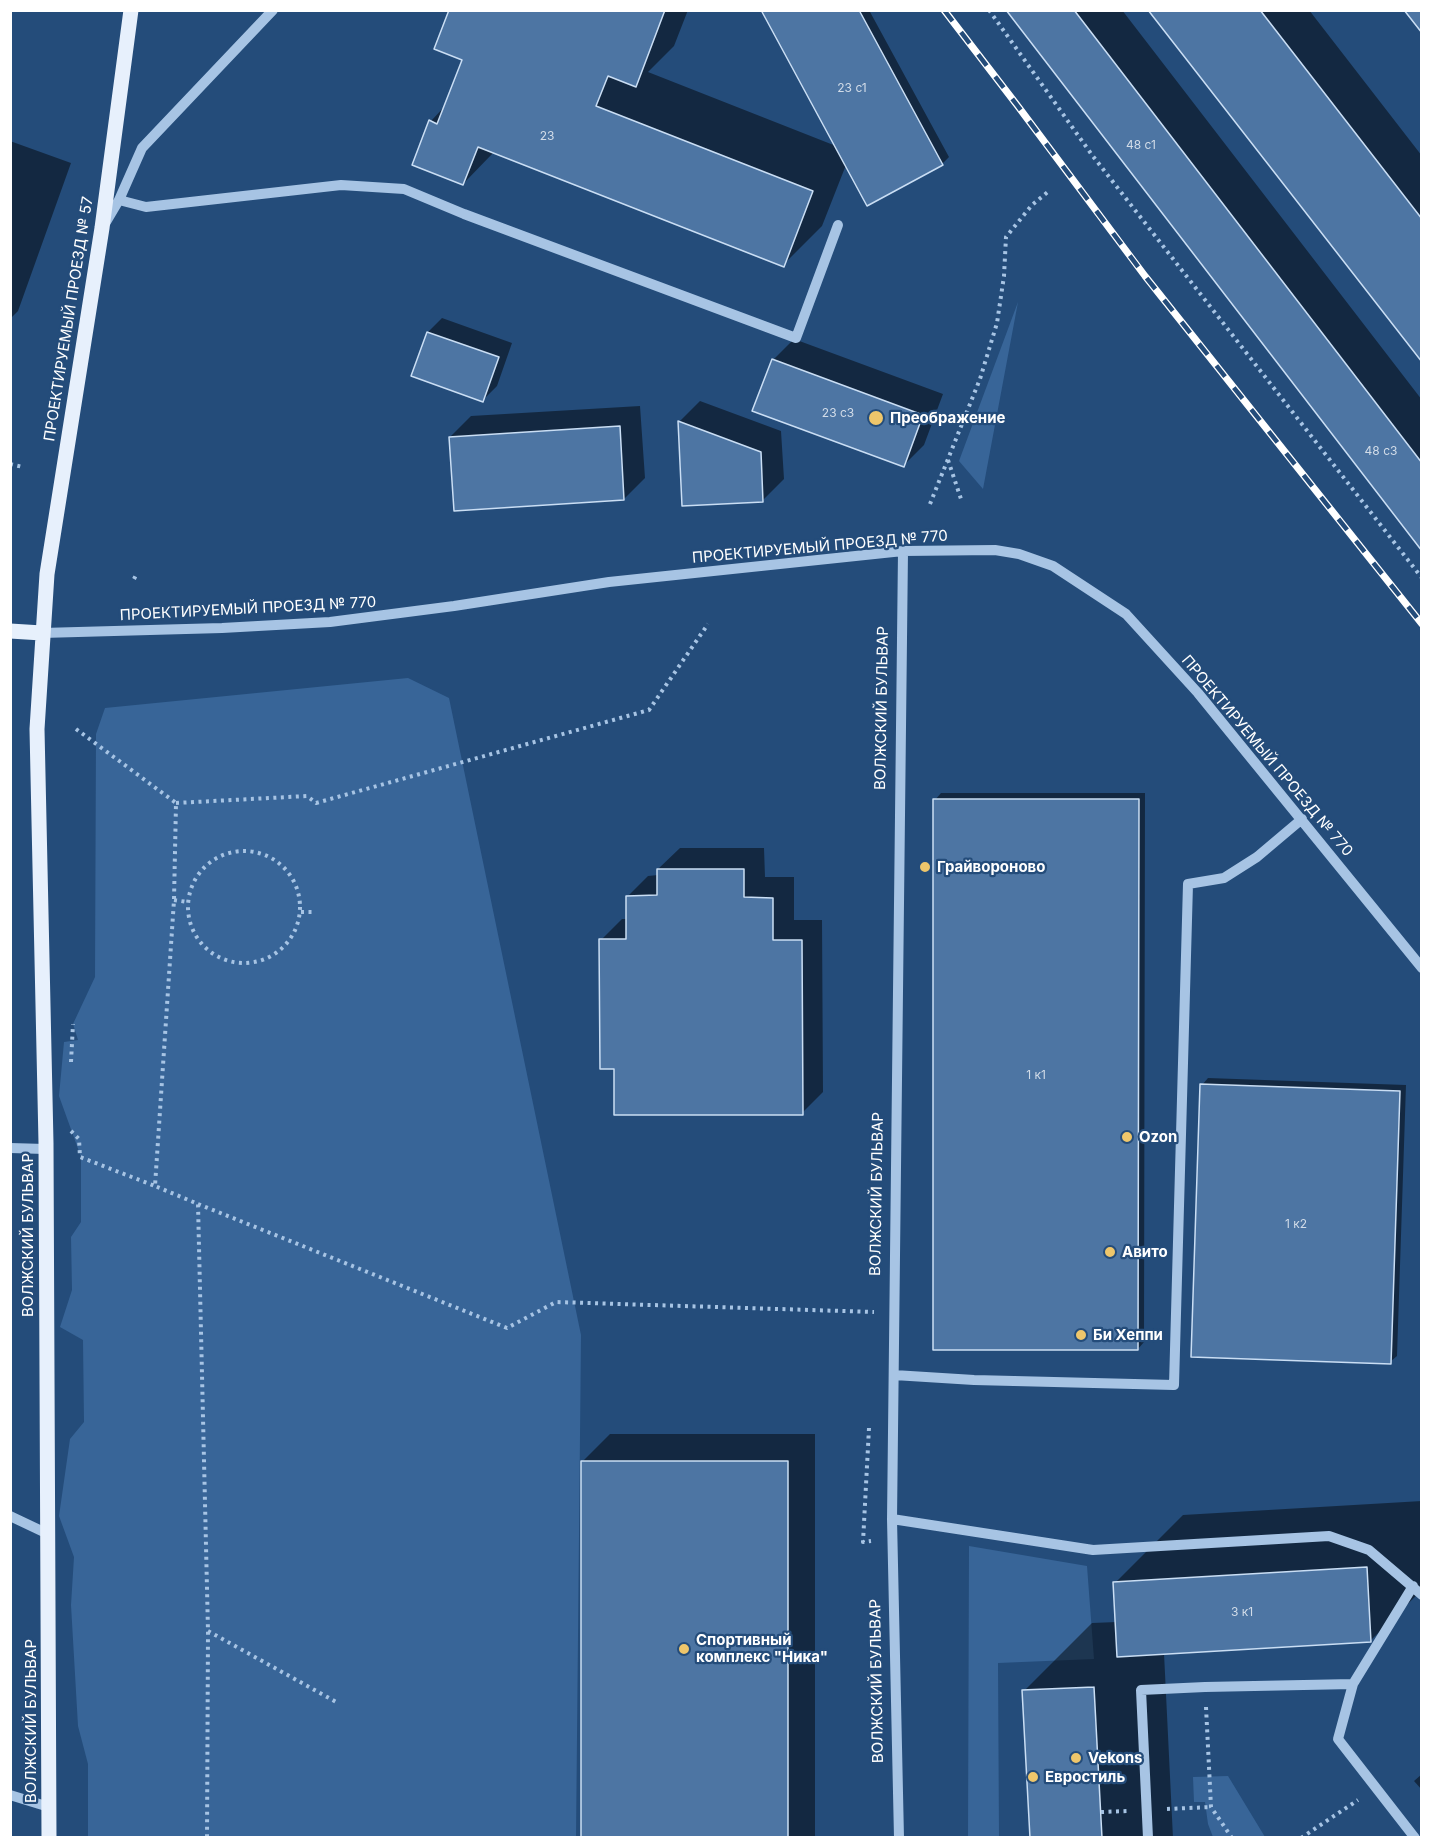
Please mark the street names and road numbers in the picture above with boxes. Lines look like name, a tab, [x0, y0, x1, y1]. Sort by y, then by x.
street label: ПРОЕКТИРУЕМЫЙ ПРОЕЗД № 57	[41, 195, 97, 443]
street label: ПРОЕКТИРУЕМЫЙ ПРОЕЗД № 770	[691, 527, 949, 567]
street label: ПРОЕКТИРУЕМЫЙ ПРОЕЗД № 770	[119, 593, 377, 625]
street label: ВОЛЖСКИЙ БУЛЬВАР	[872, 626, 892, 790]
street label: ПРОЕКТИРУЕМЫЙ ПРОЕЗД № 770	[1178, 652, 1356, 860]
street label: ВОЛЖСКИЙ БУЛЬВАР	[867, 1112, 887, 1276]
street label: ВОЛЖСКИЙ БУЛЬВАР	[19, 1153, 37, 1317]
street label: ВОЛЖСКИЙ БУЛЬВАР	[867, 1599, 887, 1763]
street label: ВОЛЖСКИЙ БУЛЬВАР	[22, 1639, 40, 1803]

